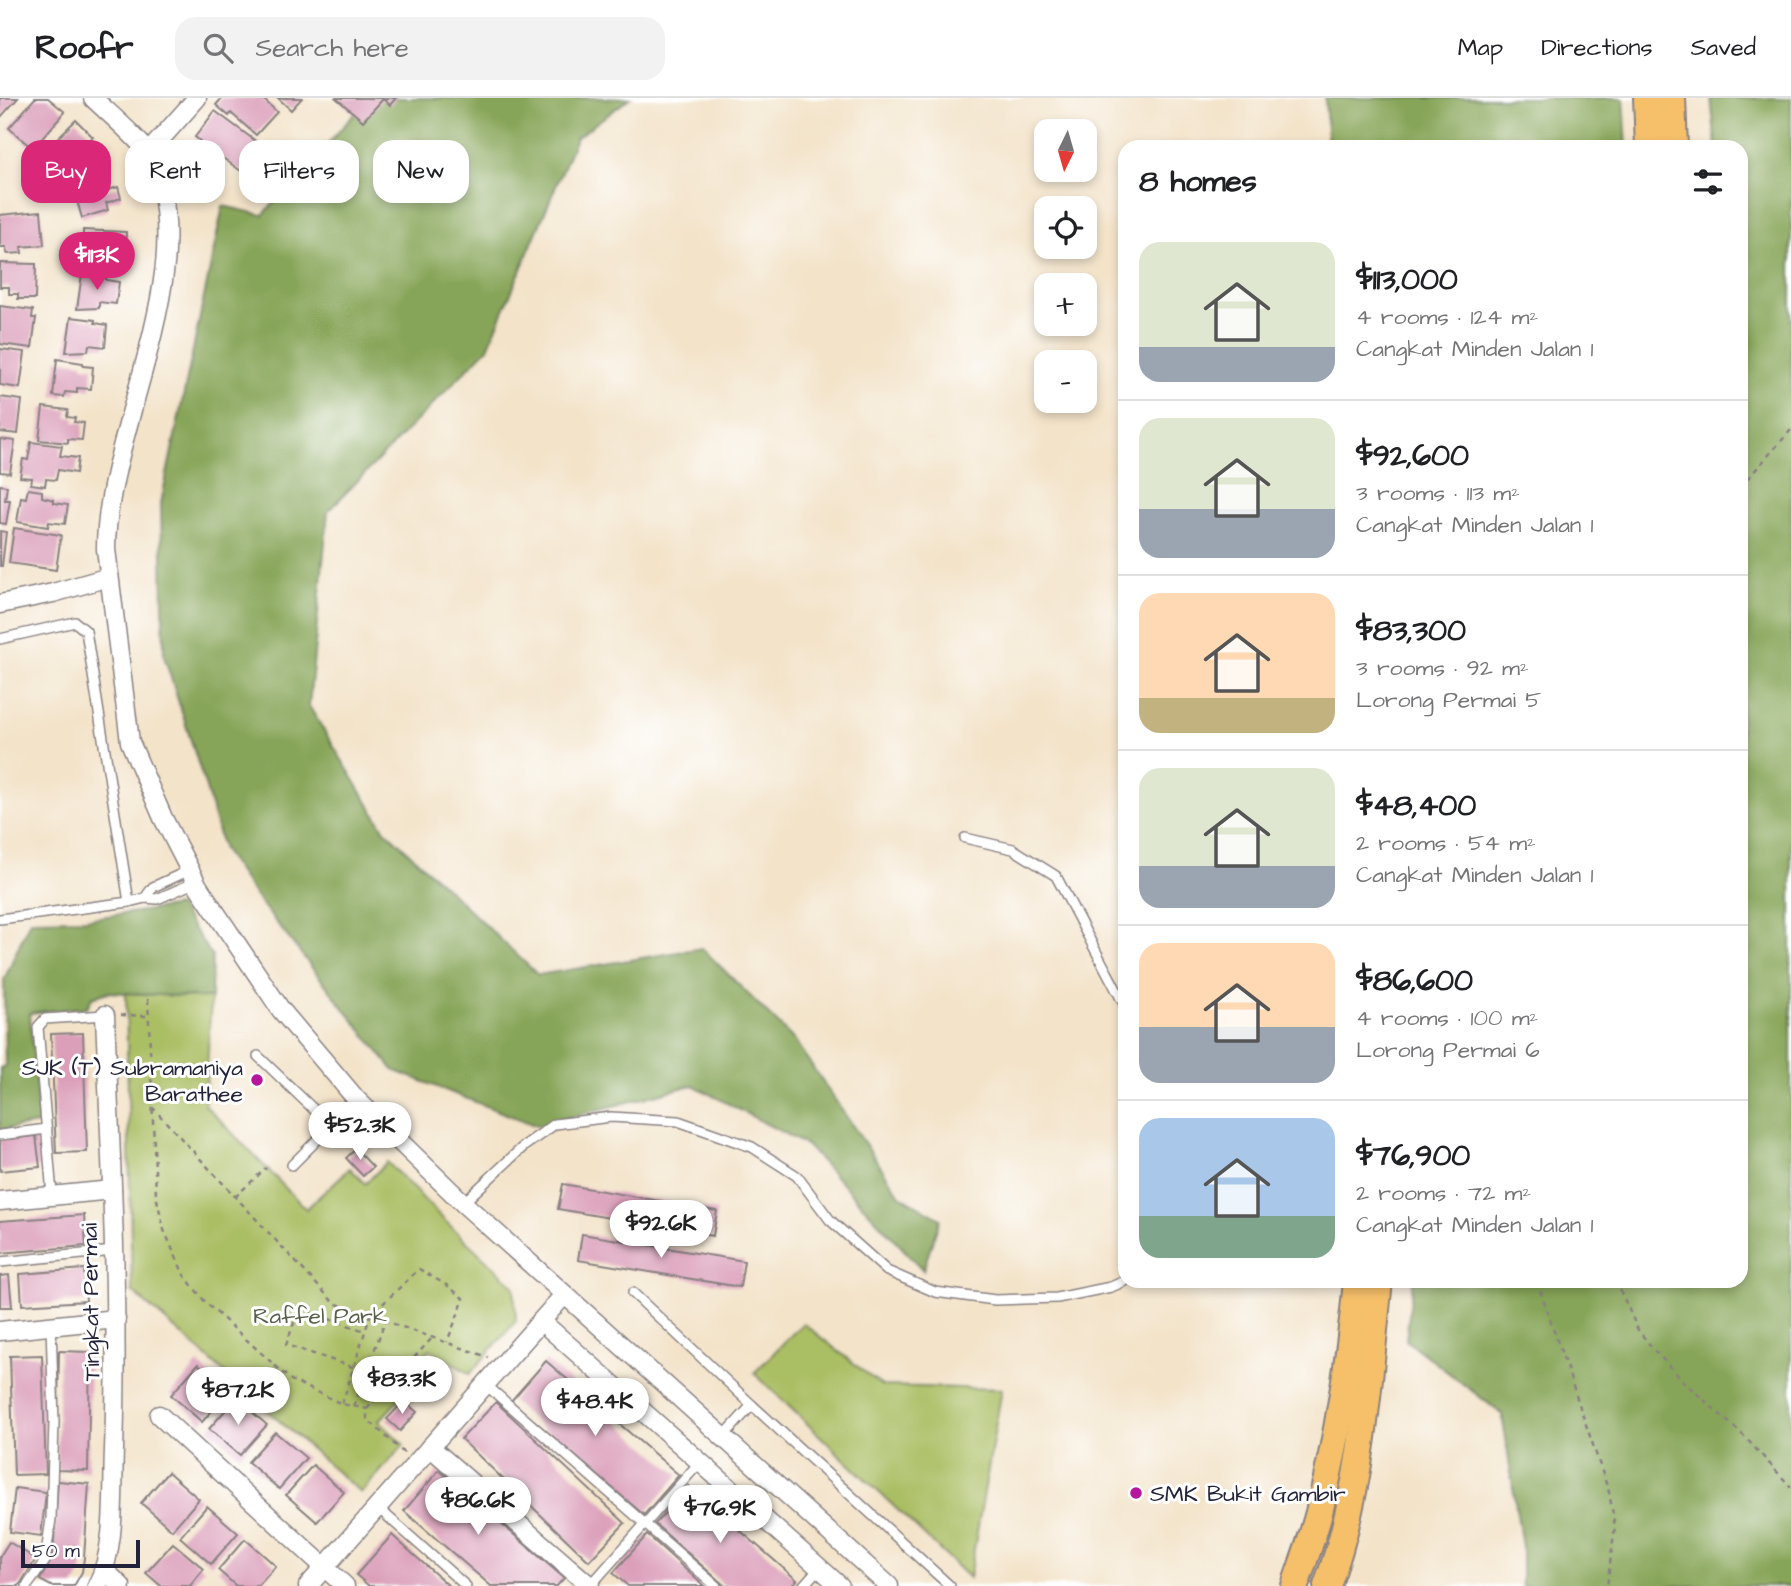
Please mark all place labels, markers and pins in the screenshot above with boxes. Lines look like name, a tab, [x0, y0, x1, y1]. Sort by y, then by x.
pin: $113K	[48, 232, 146, 292]
place label: SJK (T) Subramaniya Barathee	[22, 1052, 243, 1110]
marker: SJK (T) Subramaniya Barathee	[249, 1072, 265, 1088]
pin: $52.3K	[303, 1102, 417, 1162]
pin: $92.6K	[604, 1200, 718, 1260]
pin: $83.3K	[345, 1356, 459, 1416]
pin: $87.2K	[181, 1368, 295, 1427]
pin: $48.4K	[538, 1378, 652, 1438]
pin: $86.6K	[421, 1478, 535, 1537]
place label: SMK Bukit Gambir	[1150, 1478, 1346, 1510]
marker: SMK Bukit Gambir	[1128, 1485, 1144, 1501]
pin: $76.9K	[663, 1486, 777, 1545]

